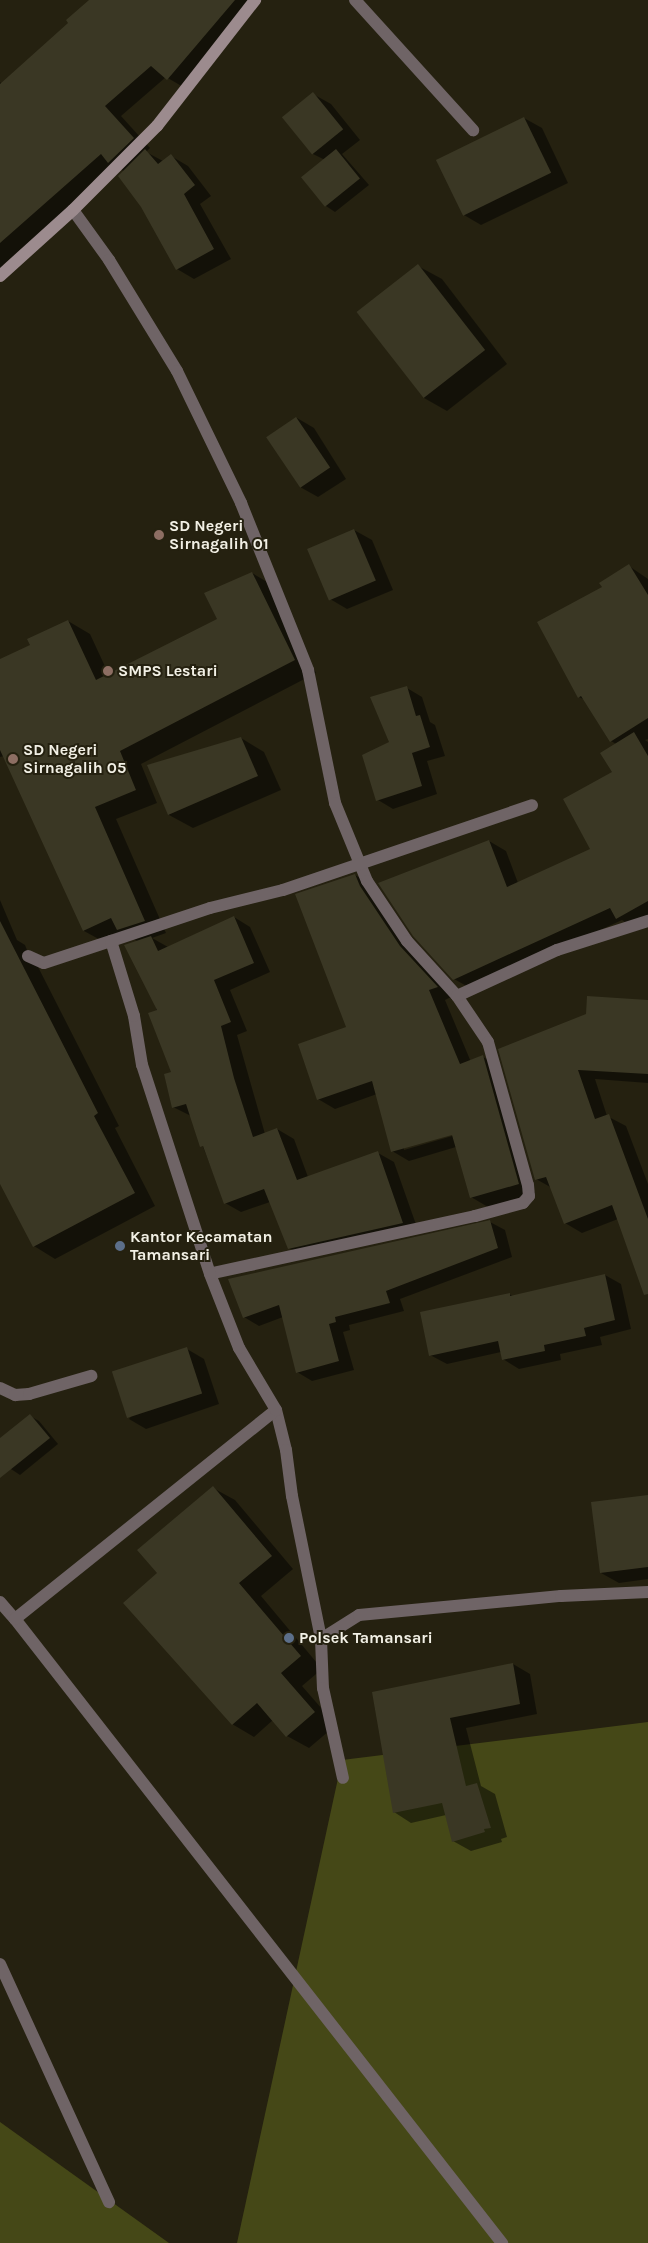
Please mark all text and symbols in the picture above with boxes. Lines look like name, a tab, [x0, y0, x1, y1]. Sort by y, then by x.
place label: SD Negeri Sirnagalih 01	[169, 516, 269, 554]
marker: SD Negeri Sirnagalih 01	[153, 529, 165, 541]
place label: SMPS Lestari	[118, 661, 218, 681]
marker: SMPS Lestari	[102, 665, 114, 677]
place label: SD Negeri Sirnagalih 05	[23, 740, 126, 778]
marker: SD Negeri Sirnagalih 05	[7, 753, 19, 765]
place label: Kantor Kecamatan Tamansari	[130, 1227, 272, 1265]
marker: Kantor Kecamatan Tamansari	[114, 1240, 126, 1252]
place label: Polsek Tamansari	[299, 1628, 433, 1648]
marker: Polsek Tamansari	[283, 1632, 295, 1644]

